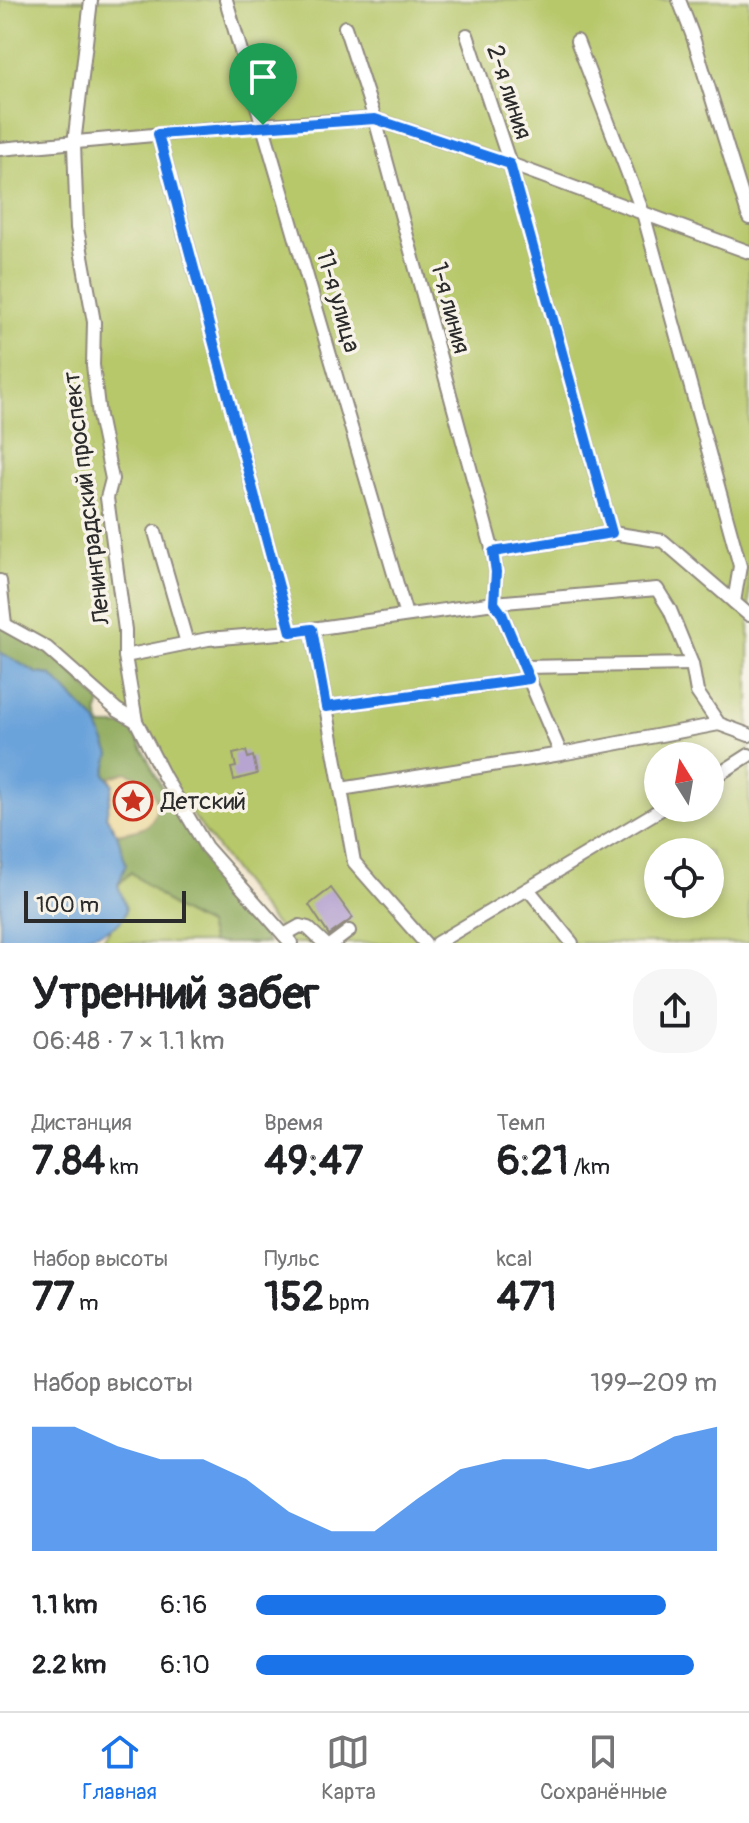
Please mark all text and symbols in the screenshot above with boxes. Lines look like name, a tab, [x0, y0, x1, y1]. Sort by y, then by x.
street label: 2-я линия	[480, 41, 538, 143]
pin	[229, 43, 297, 125]
icon: arrive	[241, 55, 285, 99]
street label: 11-я улица	[310, 246, 366, 356]
street label: 1-я линия	[424, 259, 476, 357]
street label: Ленинградский проспект	[57, 370, 117, 627]
north arrow	[644, 742, 724, 822]
map controls	[644, 742, 724, 918]
place icon: Детский	[112, 780, 154, 822]
place label: Детский	[160, 787, 246, 816]
button: locate	[644, 838, 724, 918]
scale bar	[24, 887, 186, 923]
text: 100 m	[36, 891, 99, 919]
text: Утренний забег	[32, 967, 319, 1022]
button: share	[633, 969, 717, 1053]
text: 06:48 · 7 × 1.1 km	[32, 1025, 225, 1057]
text: Дистанция	[32, 1109, 132, 1137]
text: Время	[264, 1109, 323, 1137]
text: Темп	[497, 1109, 545, 1137]
text: 7.84	[32, 1137, 105, 1186]
text: 49:47	[264, 1137, 363, 1186]
text: 6:21	[497, 1137, 569, 1186]
text: km	[105, 1153, 139, 1181]
text: /km	[569, 1153, 610, 1181]
text: Набор высоты	[32, 1245, 168, 1273]
text: Пульс	[264, 1245, 320, 1273]
text: kcal	[497, 1245, 532, 1273]
text: 77	[32, 1273, 74, 1322]
text: 152	[264, 1273, 324, 1322]
text: 471	[497, 1273, 557, 1322]
text: m	[74, 1289, 99, 1317]
text: bpm	[324, 1289, 370, 1317]
text: Набор высоты	[32, 1367, 193, 1399]
text: 199–209 m	[590, 1367, 717, 1399]
text: 1.1 km	[32, 1589, 98, 1621]
text: 6:16	[160, 1589, 207, 1621]
text: 2.2 km	[32, 1649, 106, 1681]
text: 6:10	[160, 1649, 210, 1681]
tab: Главная	[82, 1730, 157, 1806]
tab: Карта	[321, 1730, 376, 1806]
tab: Сохранённые	[540, 1730, 667, 1806]

